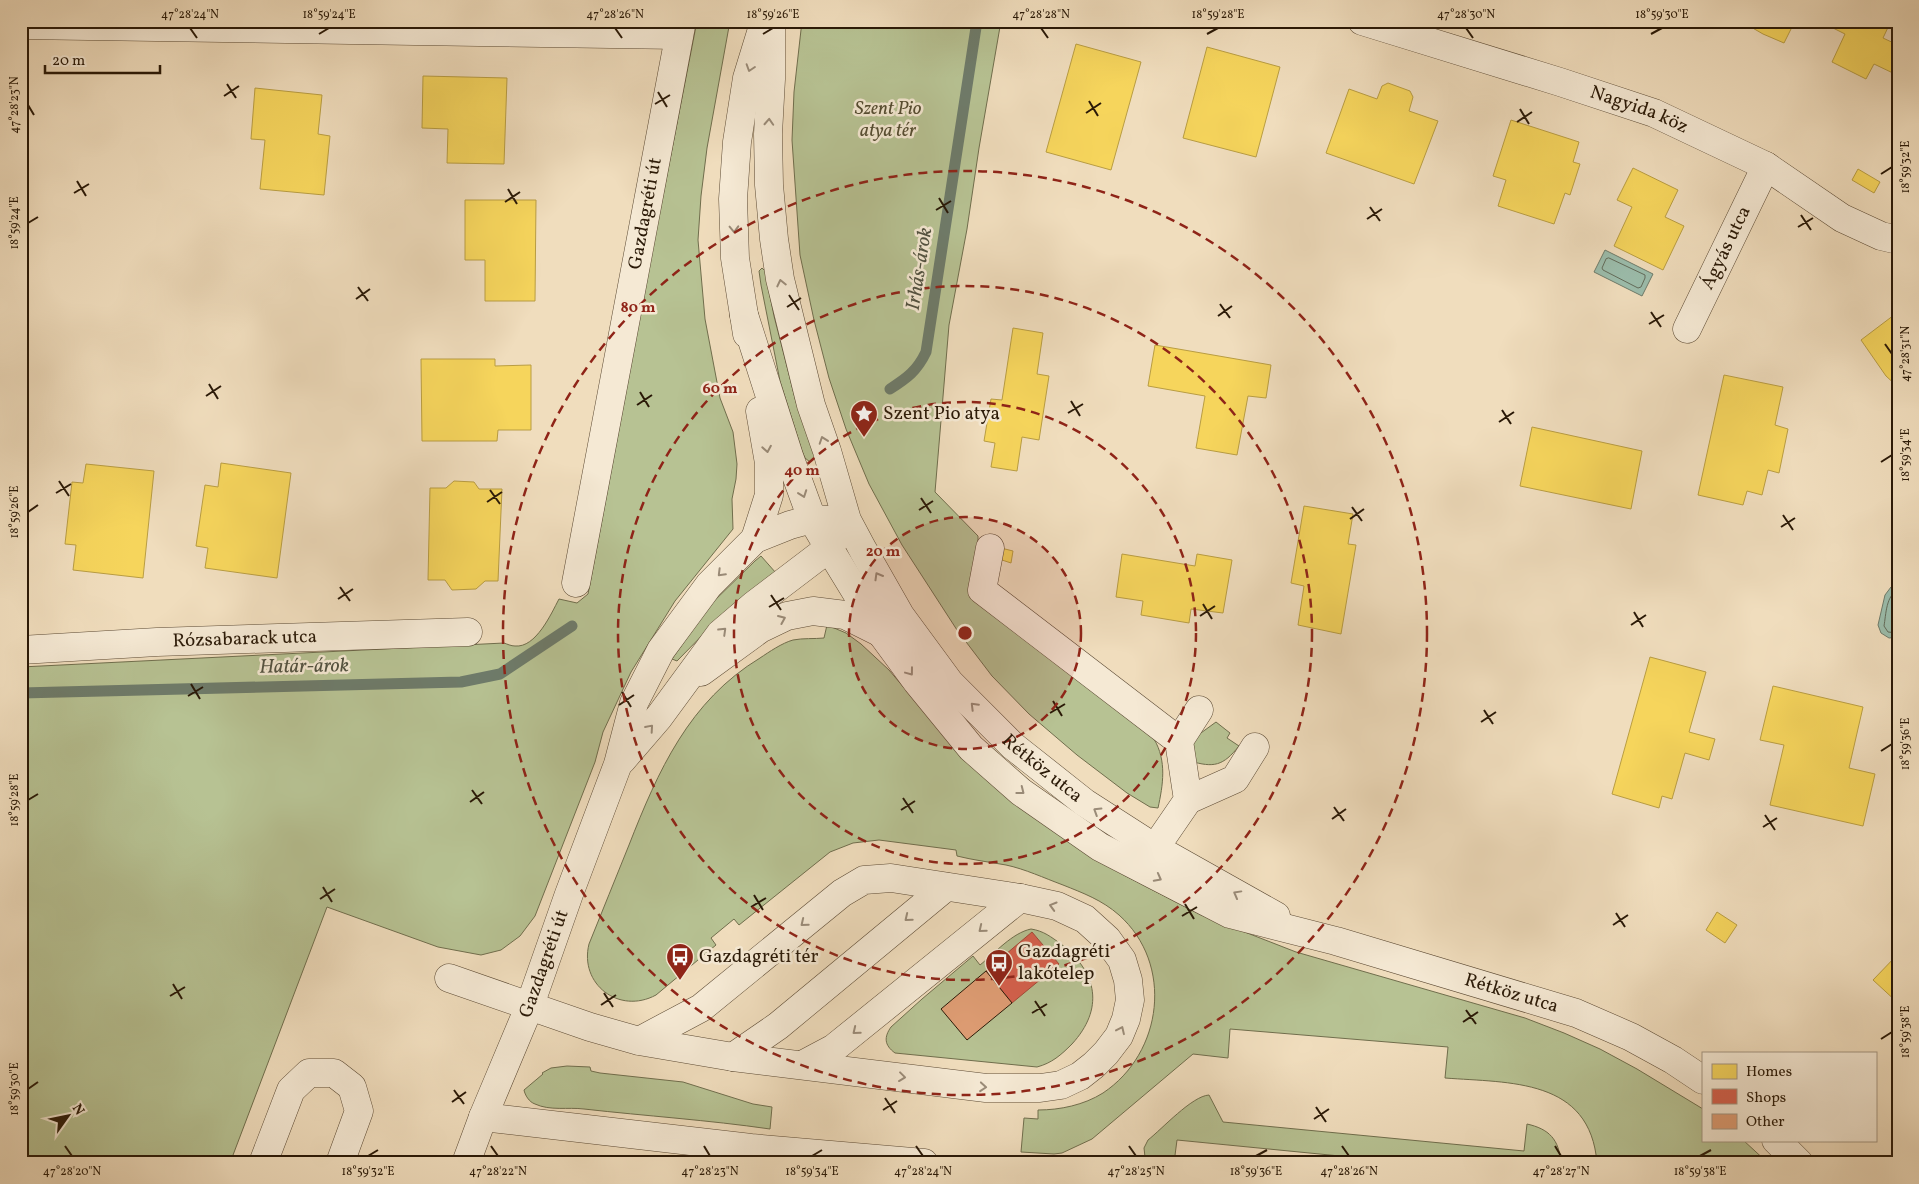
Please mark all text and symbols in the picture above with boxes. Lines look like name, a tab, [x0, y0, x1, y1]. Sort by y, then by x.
text: 47°28'24"N	[161, 7, 219, 23]
text: 18°59'24"E	[302, 7, 356, 23]
text: 47°28'26"N	[586, 7, 644, 23]
text: 18°59'26"E	[747, 7, 799, 23]
text: 47°28'28"N	[1012, 7, 1070, 23]
text: 18°59'28"E	[1192, 7, 1244, 23]
text: 47°28'30"N	[1437, 7, 1495, 23]
text: 18°59'30"E	[1635, 7, 1689, 23]
scale bar	[45, 42, 160, 74]
text: 20 m	[52, 51, 85, 72]
one-way arrow	[746, 63, 756, 71]
text: 47°28'23"N	[7, 76, 23, 134]
street label: Nagyida köz	[1587, 80, 1692, 140]
park label: Szent Pio atya tér	[855, 96, 922, 144]
one-way arrow	[763, 117, 774, 125]
text: 18°59'32"E	[1898, 141, 1914, 193]
street label: Gazdagréti út	[622, 155, 669, 272]
text: 18°59'24"E	[7, 196, 23, 250]
street label: Ágyás utca	[1695, 202, 1758, 294]
one-way arrow	[729, 226, 739, 233]
water label: Irhás-árok	[900, 226, 940, 312]
one-way arrow	[776, 279, 787, 288]
text: 80 m	[621, 298, 656, 319]
text: 47°28'31"N	[1898, 326, 1914, 382]
text: 60 m	[703, 379, 738, 400]
place icon: Szent Pio atya	[849, 399, 879, 438]
place label: Szent Pio atya	[883, 401, 1000, 427]
text: 18°59'34"E	[1898, 428, 1914, 482]
one-way arrow	[819, 436, 829, 445]
one-way arrow	[761, 445, 771, 454]
text: 40 m	[784, 461, 820, 482]
text: 18°59'26"E	[7, 486, 23, 538]
one-way arrow	[797, 489, 807, 498]
text: 20 m	[866, 542, 901, 563]
one-way arrow	[717, 567, 726, 576]
one-way arrow	[874, 572, 884, 581]
one-way arrow	[777, 615, 786, 626]
street label: Rózsabarack utca	[172, 624, 317, 654]
centre of rings	[956, 624, 974, 642]
one-way arrow	[718, 628, 727, 637]
water label: Határ-árok	[259, 652, 349, 682]
one-way arrow	[904, 667, 913, 676]
one-way arrow	[970, 703, 979, 712]
text: 18°59'36"E	[1898, 718, 1914, 770]
one-way arrow	[644, 724, 653, 733]
street label: Rétköz utca	[995, 728, 1088, 809]
text: 18°59'28"E	[7, 774, 23, 826]
one-way arrow	[1015, 785, 1024, 794]
one-way arrow	[1094, 808, 1103, 817]
one-way arrow	[1152, 872, 1161, 882]
one-way arrow	[1234, 890, 1243, 900]
one-way arrow	[1049, 901, 1057, 911]
street label: Gazdagréti út	[513, 906, 576, 1022]
one-way arrow	[905, 913, 914, 921]
one-way arrow	[801, 918, 810, 926]
one-way arrow	[979, 923, 988, 931]
place label: Gazdagréti lakótelep	[1018, 939, 1110, 987]
bus stop icon: Gazdagréti tér	[665, 942, 695, 981]
place label: Gazdagréti tér	[699, 944, 818, 970]
bus stop icon: Gazdagréti lakótelep	[984, 948, 1014, 987]
street label: Rétköz utca	[1461, 967, 1562, 1020]
text: 18°59'38"E	[1898, 1006, 1914, 1058]
one-way arrow	[853, 1025, 862, 1034]
one-way arrow	[1115, 1026, 1126, 1035]
legend	[1702, 1052, 1876, 1142]
text: 18°59'30"E	[7, 1062, 23, 1116]
text: Homes	[1746, 1062, 1792, 1083]
one-way arrow	[898, 1071, 906, 1082]
one-way arrow	[979, 1081, 987, 1092]
text: Shops	[1746, 1088, 1786, 1109]
north arrow	[42, 1092, 92, 1142]
text: N	[67, 1100, 88, 1119]
text: Other	[1746, 1112, 1785, 1133]
text: 47°28'20"N	[43, 1164, 101, 1180]
text: 18°59'32"E	[342, 1164, 394, 1180]
text: 47°28'22"N	[469, 1164, 527, 1180]
text: 47°28'23"N	[681, 1164, 739, 1180]
text: 18°59'34"E	[785, 1164, 839, 1180]
text: 47°28'24"N	[894, 1164, 952, 1180]
text: 47°28'25"N	[1107, 1164, 1165, 1180]
text: 18°59'36"E	[1230, 1164, 1282, 1180]
text: 47°28'26"N	[1320, 1164, 1378, 1180]
text: 47°28'27"N	[1532, 1164, 1590, 1180]
text: 18°59'38"E	[1674, 1164, 1726, 1180]

